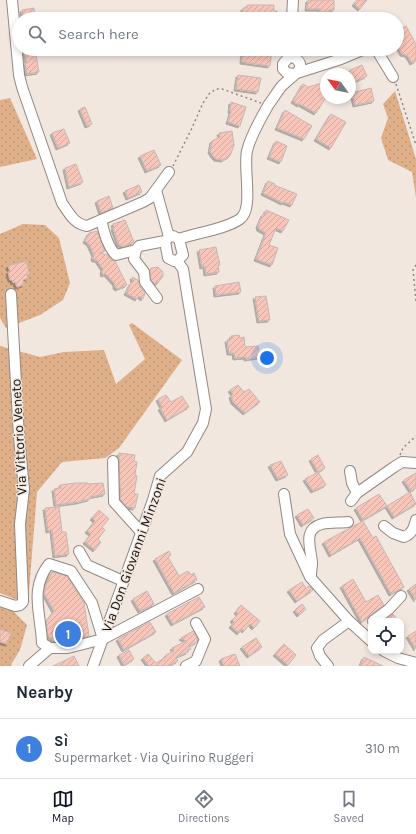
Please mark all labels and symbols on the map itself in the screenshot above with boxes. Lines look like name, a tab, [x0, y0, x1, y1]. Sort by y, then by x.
north arrow	[320, 68, 356, 104]
your location	[257, 348, 277, 368]
street label: Via Vittorio Veneto	[7, 378, 31, 496]
street label: Via Don Giovanni Minzoni	[98, 475, 170, 635]
pin: 1	[55, 619, 81, 649]

